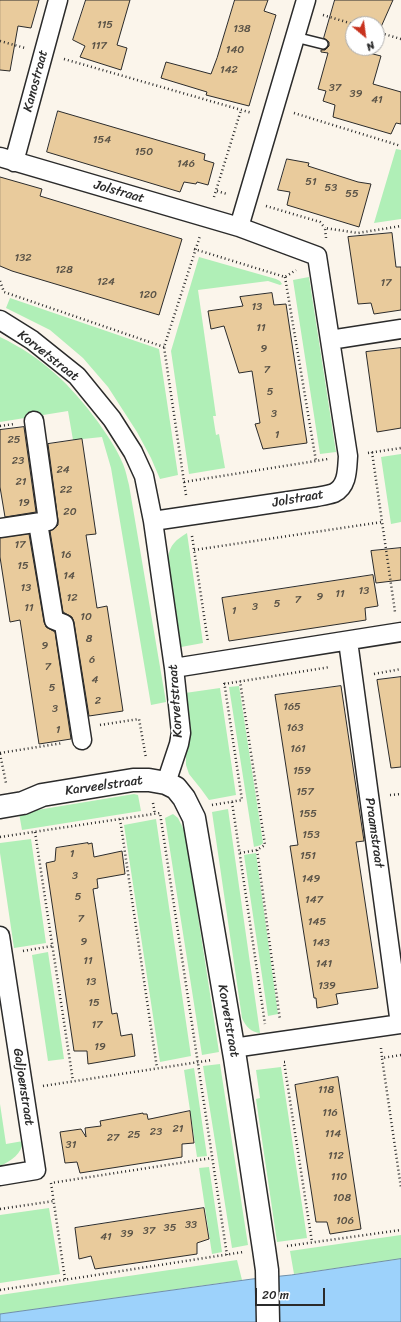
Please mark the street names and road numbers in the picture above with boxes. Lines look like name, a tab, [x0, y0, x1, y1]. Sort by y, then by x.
street label: Kanostraat	[20, 48, 52, 114]
street label: Jolstraat	[92, 177, 146, 207]
street label: Korvetstraat	[14, 327, 82, 385]
street label: Jolstraat	[271, 487, 325, 511]
street label: Korvetstraat	[166, 664, 186, 738]
street label: Karveelstraat	[64, 773, 144, 799]
street label: Praamstraat	[361, 797, 387, 869]
street label: Korvetstraat	[214, 983, 242, 1059]
street label: Galjoenstraat	[9, 1047, 37, 1127]

